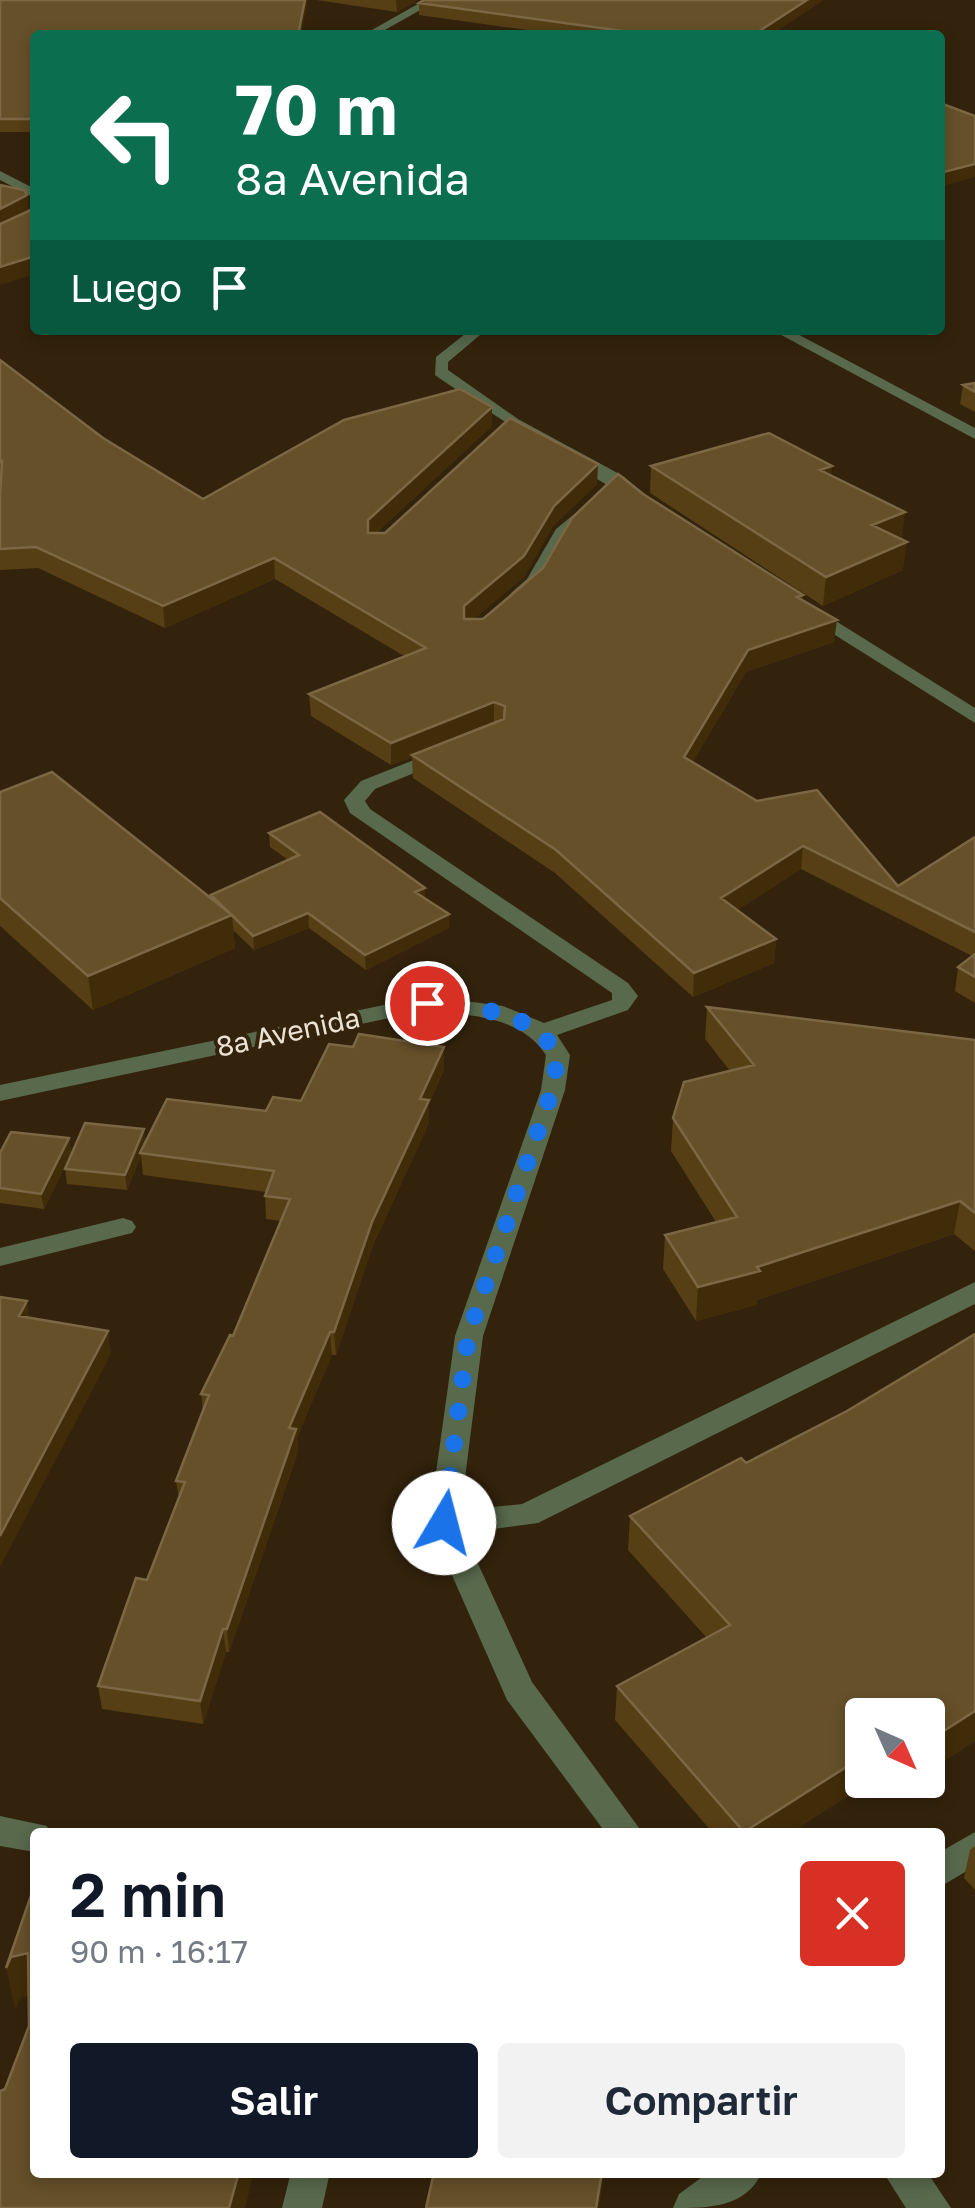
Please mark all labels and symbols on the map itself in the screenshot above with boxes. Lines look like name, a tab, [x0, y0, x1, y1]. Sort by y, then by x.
pin	[385, 961, 470, 1046]
street label: 8a Avenida	[213, 1000, 363, 1063]
position arrow	[392, 1471, 496, 1575]
north arrow	[845, 1698, 945, 1798]

